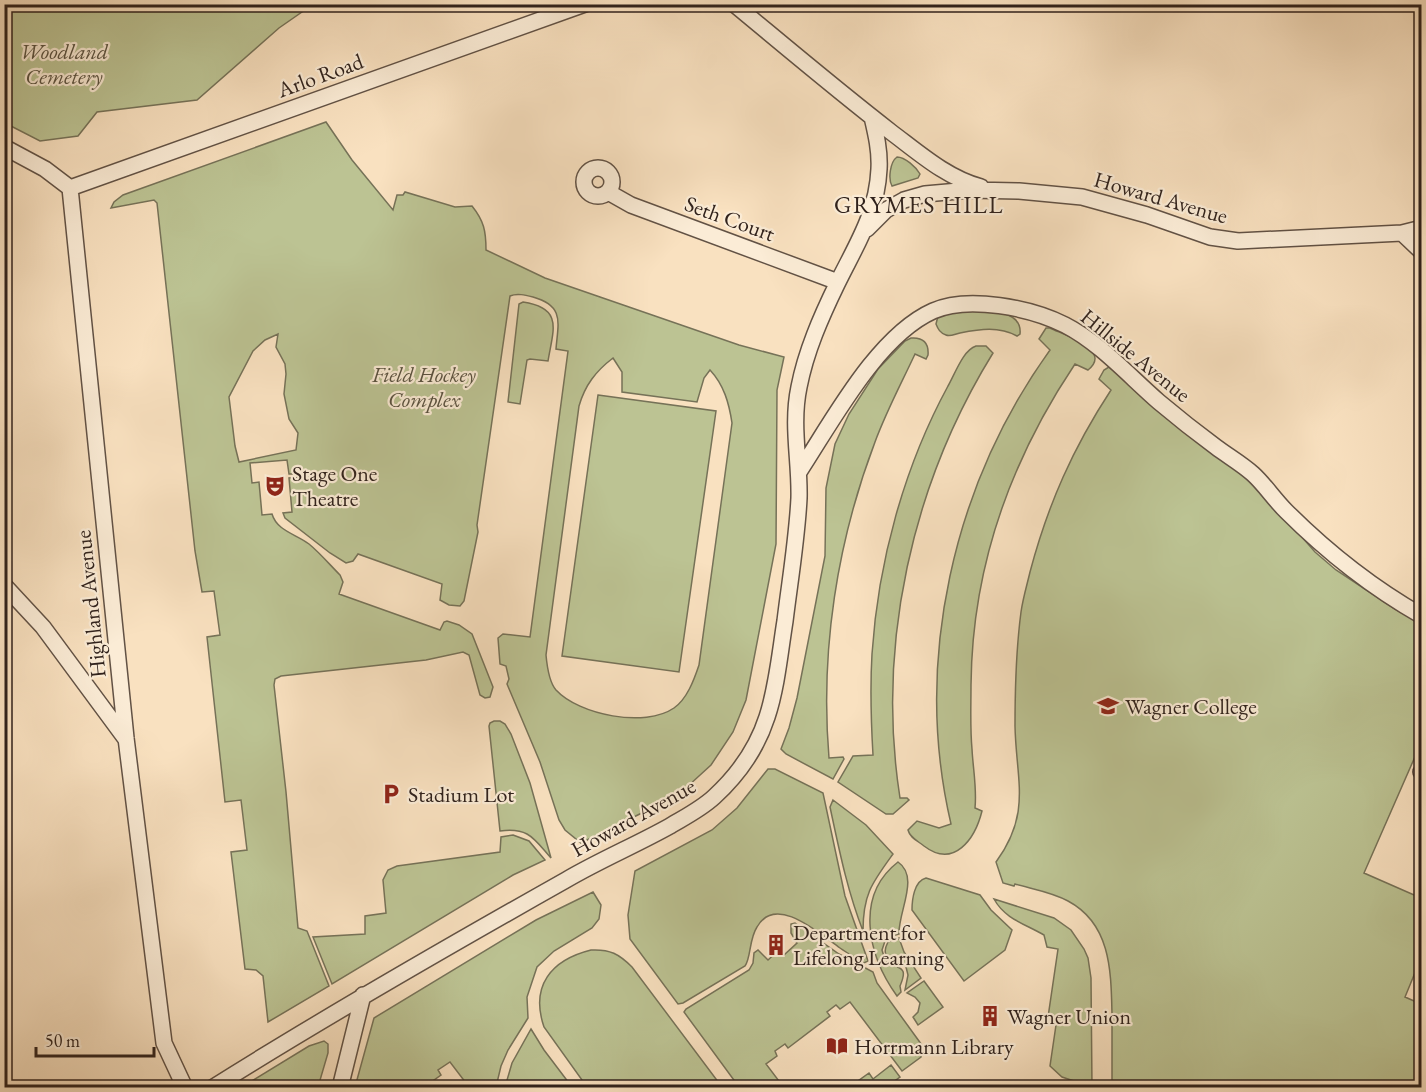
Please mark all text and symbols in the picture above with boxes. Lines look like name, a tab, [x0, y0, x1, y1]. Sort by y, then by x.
park label: Woodland Cemetery	[20, 37, 109, 91]
street label: Arlo Road	[272, 46, 368, 105]
street label: Howard Avenue	[1091, 165, 1232, 231]
street label: Seth Court	[681, 189, 779, 248]
district label: GRYMES HILL	[834, 189, 1004, 220]
street label: Hillside Avenue	[1075, 302, 1197, 409]
park label: Field Hockey Complex	[371, 360, 476, 414]
place label: Stage One Theatre	[292, 459, 378, 513]
theatre icon: Stage One Theatre	[263, 474, 287, 498]
street label: Highland Avenue	[68, 528, 113, 679]
place label: Wagner College	[1125, 692, 1257, 721]
school or university icon: Wagner College	[1096, 694, 1120, 718]
street label: Howard Avenue	[566, 771, 701, 864]
place label: Stadium Lot	[408, 780, 514, 809]
parking icon: Stadium Lot	[379, 782, 403, 806]
place label: Department for Lifelong Learning	[793, 918, 944, 972]
building icon: Department for Lifelong Learning	[764, 933, 788, 957]
place label: Wagner Union	[1007, 1002, 1131, 1031]
building icon: Wagner Union	[978, 1004, 1002, 1028]
scale bar	[36, 1020, 154, 1058]
text: 50 m	[45, 1029, 80, 1052]
place label: Horrmann Library	[854, 1032, 1014, 1061]
library icon: Horrmann Library	[825, 1034, 849, 1058]

